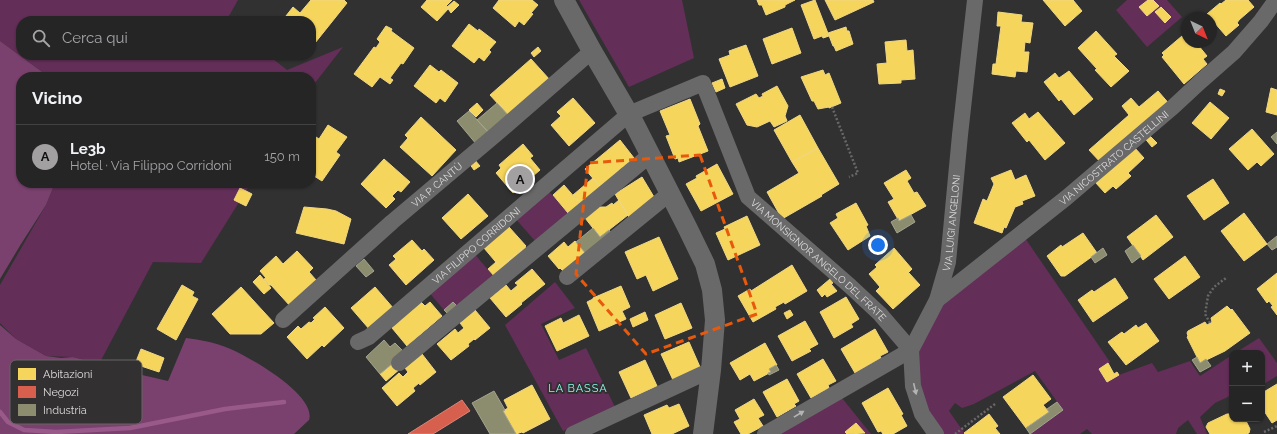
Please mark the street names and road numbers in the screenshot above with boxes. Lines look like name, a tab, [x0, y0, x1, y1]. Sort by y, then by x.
street label: VIA NICOSTRATO CASTELLINI	[1057, 108, 1170, 207]
street label: VIA P. CANTÙ	[409, 160, 464, 209]
street label: VIA LUIGI ANGELONI	[940, 174, 962, 272]
street label: VIA MONSIGNOR ANGELO DEL FRATE	[749, 197, 889, 323]
street label: VIA FILIPPO CORRIDONI	[430, 205, 522, 286]

